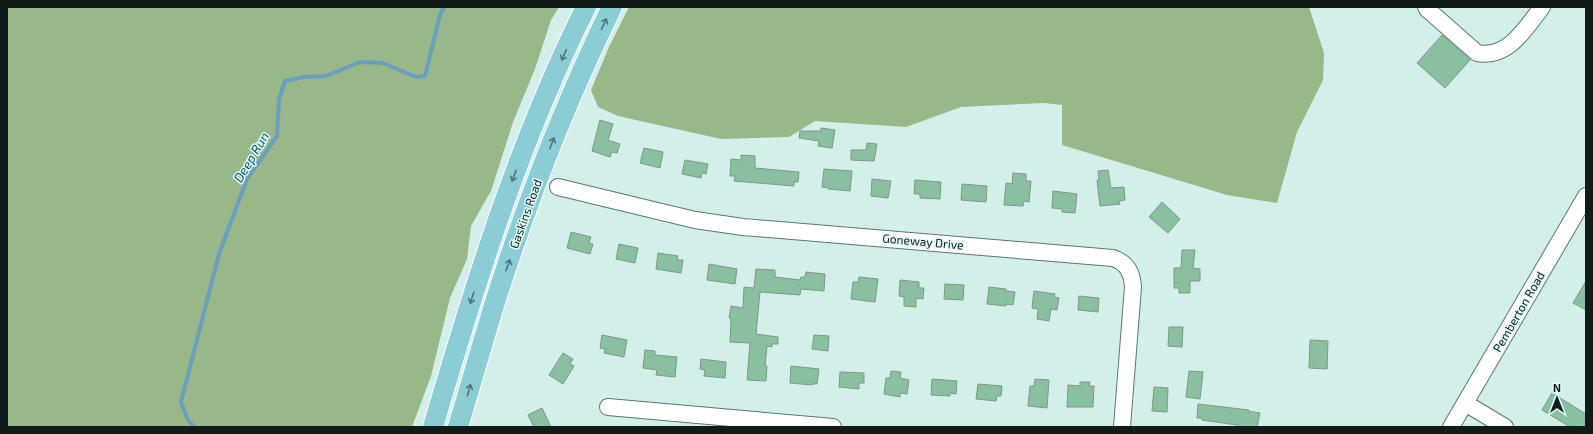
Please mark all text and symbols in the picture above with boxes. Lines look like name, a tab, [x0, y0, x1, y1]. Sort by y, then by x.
one-way arrow	[601, 18, 608, 30]
one-way arrow	[559, 49, 567, 61]
water label: Deep Run	[230, 129, 272, 185]
one-way arrow	[548, 138, 556, 150]
one-way arrow	[510, 169, 518, 181]
street label: Gaskins Road	[506, 177, 544, 250]
street label: Goneway Drive	[882, 230, 964, 252]
one-way arrow	[504, 260, 512, 272]
street label: Pemberton Road	[1489, 269, 1547, 354]
one-way arrow	[468, 292, 475, 305]
north arrow	[1537, 378, 1577, 418]
text: N	[1553, 381, 1561, 394]
one-way arrow	[466, 383, 473, 396]

